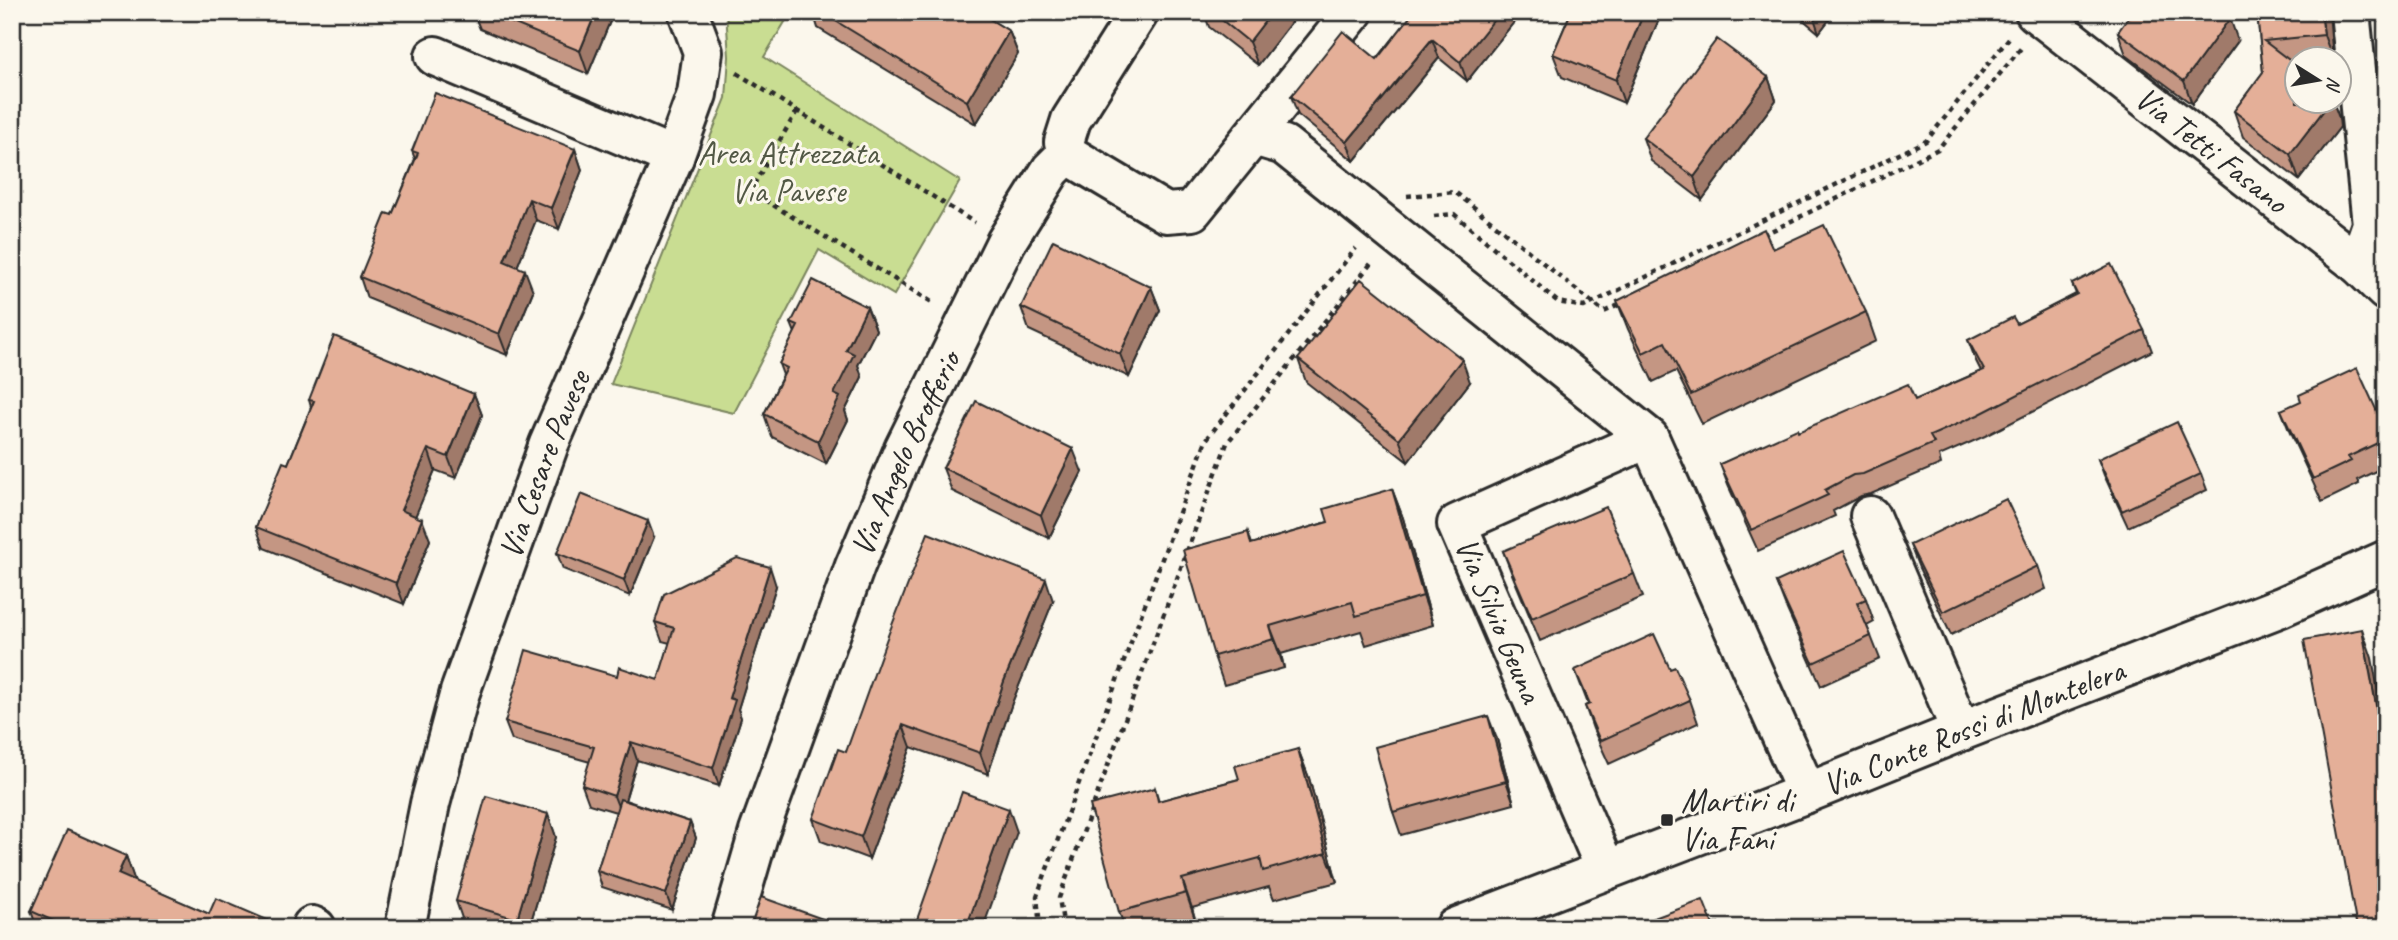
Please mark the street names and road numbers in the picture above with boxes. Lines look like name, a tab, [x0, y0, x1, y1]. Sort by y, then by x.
street label: Via Tetti Fasano	[2127, 77, 2298, 224]
street label: Via Angelo Brofferio	[841, 341, 971, 562]
street label: Via Cesare Pavese	[489, 362, 600, 564]
street label: Via Silvio Geuna	[1445, 531, 1553, 710]
street label: Via Conte Rossi di Montelera	[1816, 648, 2132, 806]

